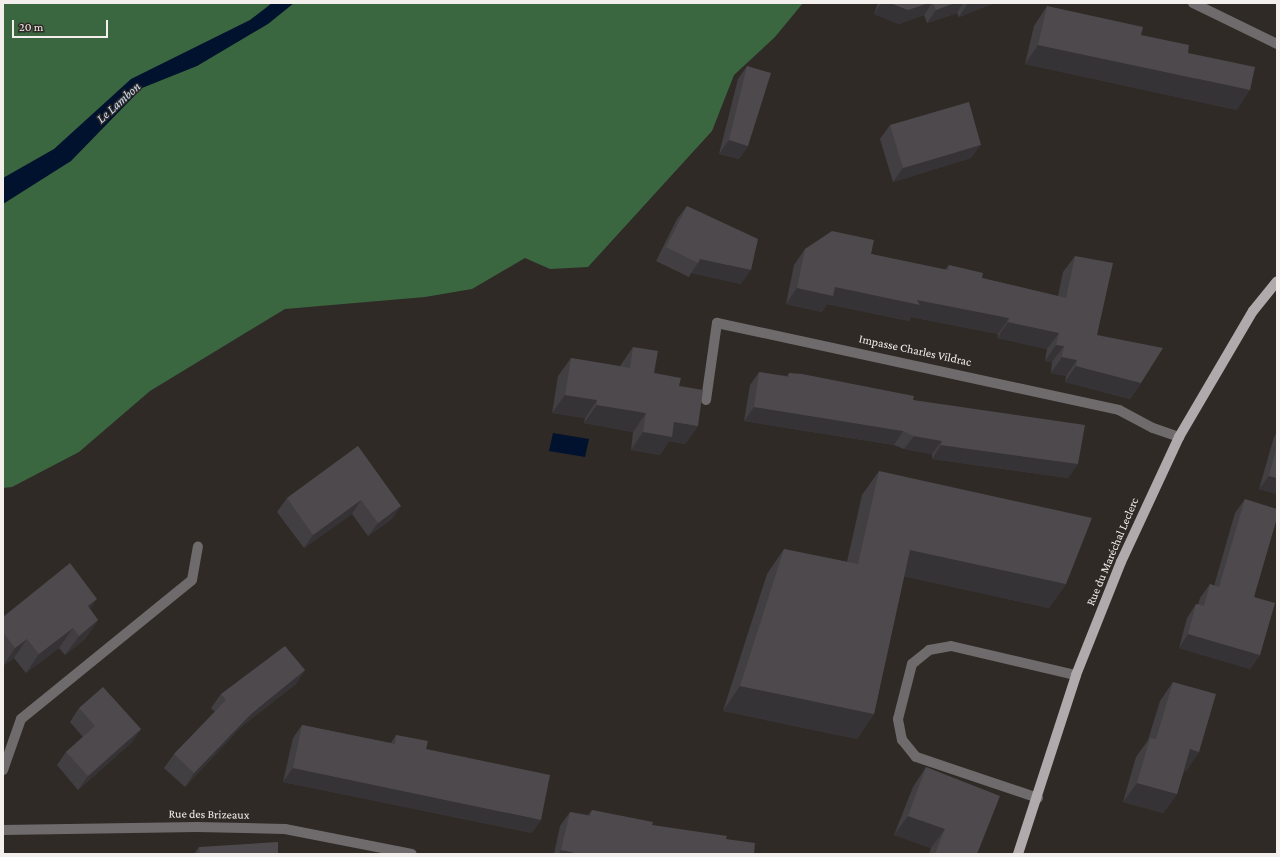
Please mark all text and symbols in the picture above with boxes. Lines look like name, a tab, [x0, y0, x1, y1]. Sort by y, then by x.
scale bar	[14, 12, 110, 38]
text: 20 m	[19, 20, 43, 34]
water label: Le Lambon	[94, 79, 144, 127]
street label: Impasse Charles Vildrac	[857, 332, 973, 370]
street label: Rue du Maréchal Leclerc	[1084, 496, 1142, 608]
street label: Rue des Brizeaux	[168, 807, 250, 823]

